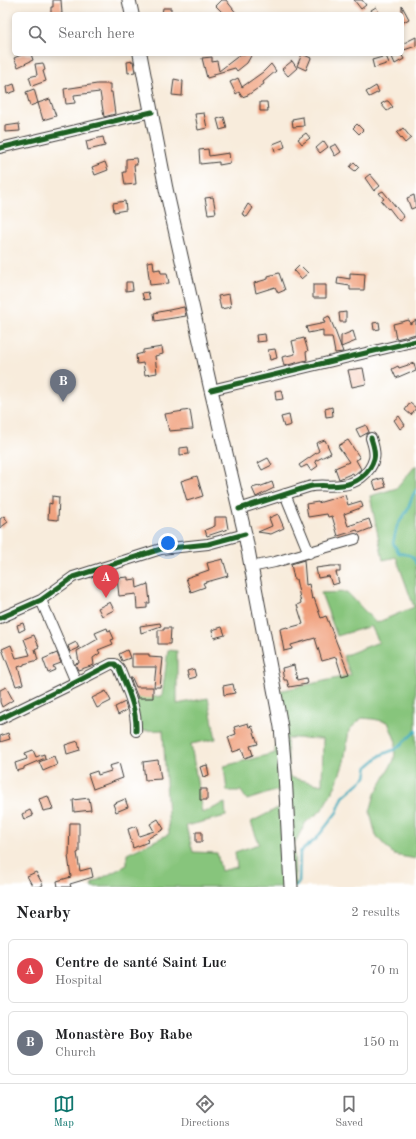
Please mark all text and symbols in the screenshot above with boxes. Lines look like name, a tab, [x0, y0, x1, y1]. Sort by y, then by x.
search box	[12, 12, 404, 56]
icon: search	[26, 23, 48, 45]
text: Search here	[58, 27, 135, 42]
pin: B	[50, 369, 76, 402]
your location	[158, 533, 178, 553]
pin: A	[93, 565, 119, 598]
text: Nearby	[16, 905, 71, 922]
text: 2 results	[351, 906, 400, 919]
text: Centre de santé Saint Luc	[55, 956, 227, 971]
text: A	[25, 964, 35, 977]
text: 70 m	[370, 964, 399, 977]
text: Hospital	[55, 974, 102, 987]
text: Monastère Boy Rabe	[55, 1028, 193, 1043]
text: B	[25, 1036, 35, 1049]
text: 150 m	[362, 1036, 399, 1049]
text: Church	[55, 1046, 96, 1059]
tab: Map	[53, 1093, 75, 1131]
tab: Directions	[181, 1093, 229, 1131]
tab: Saved	[335, 1093, 363, 1131]

